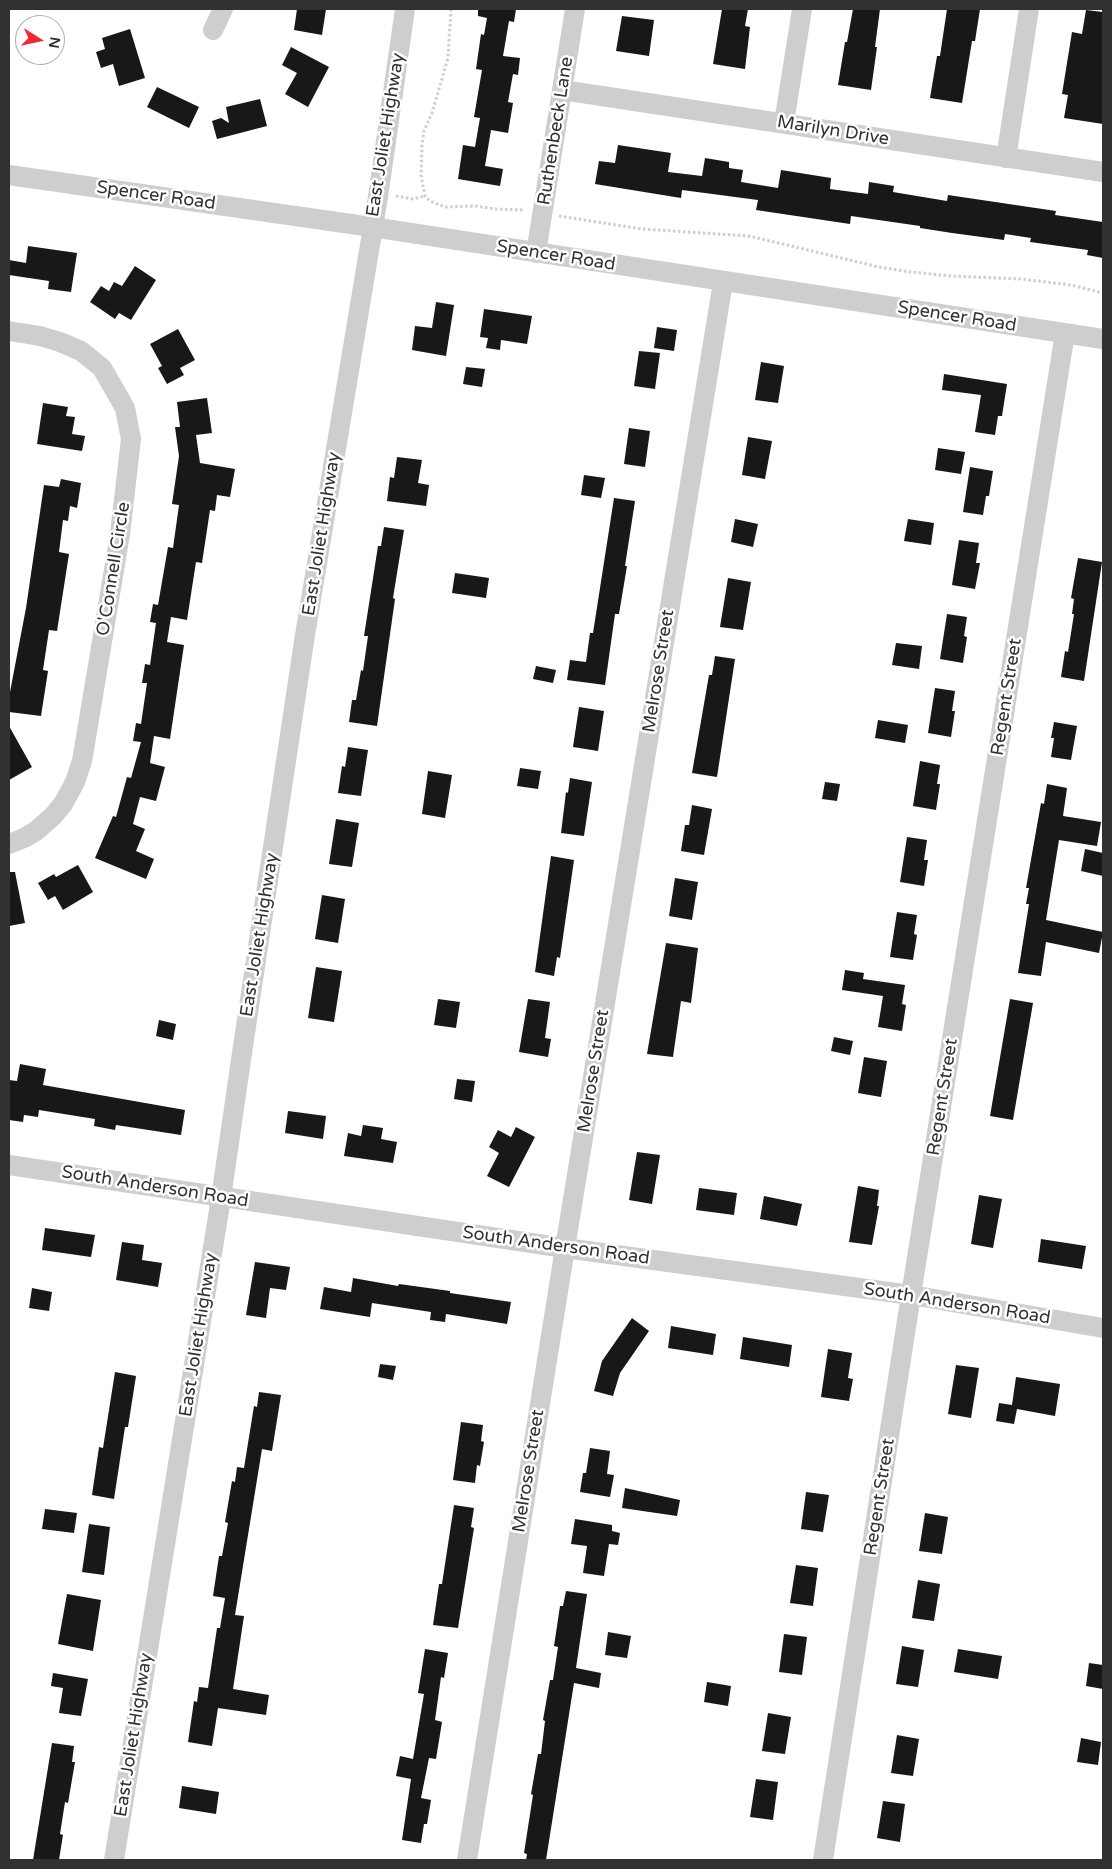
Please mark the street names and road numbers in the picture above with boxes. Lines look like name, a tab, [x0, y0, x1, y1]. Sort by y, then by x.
street label: East Joliet Highway	[362, 52, 410, 218]
street label: Ruthenbeck Lane	[534, 55, 578, 207]
street label: Marilyn Drive	[776, 111, 890, 151]
street label: Spencer Road	[95, 177, 217, 215]
street label: Spencer Road	[495, 236, 617, 276]
street label: Spencer Road	[896, 297, 1018, 337]
street label: East Joliet Highway	[298, 451, 346, 617]
street label: O'Connell Circle	[93, 500, 135, 638]
street label: Melrose Street	[639, 608, 679, 734]
street label: Regent Street	[987, 637, 1027, 757]
street label: East Joliet Highway	[236, 852, 284, 1018]
street label: Melrose Street	[574, 1008, 614, 1134]
street label: Regent Street	[923, 1037, 963, 1157]
street label: South Anderson Road	[60, 1162, 250, 1212]
street label: South Anderson Road	[461, 1222, 651, 1270]
street label: East Joliet Highway	[175, 1252, 223, 1418]
street label: South Anderson Road	[862, 1279, 1052, 1329]
street label: Melrose Street	[509, 1408, 549, 1534]
street label: Regent Street	[860, 1437, 900, 1557]
street label: East Joliet Highway	[110, 1652, 158, 1818]

